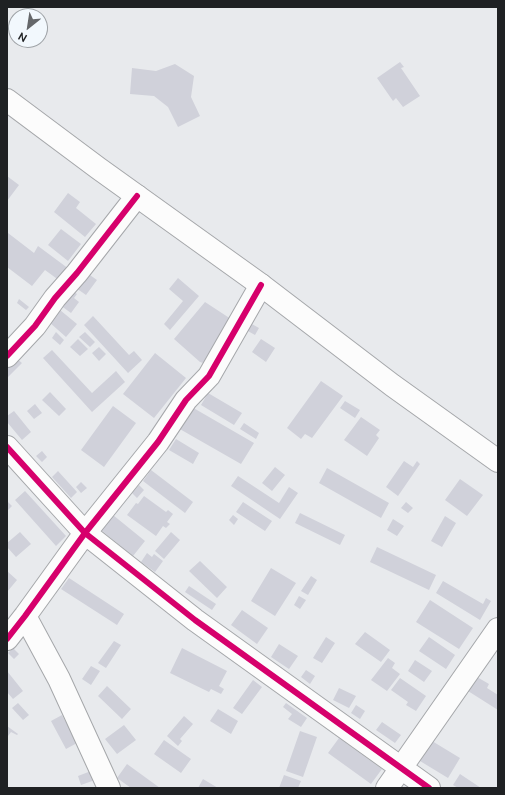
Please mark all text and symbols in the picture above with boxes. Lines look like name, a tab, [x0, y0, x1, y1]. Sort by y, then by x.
north arrow	[8, 8, 48, 48]
text: N	[16, 30, 29, 45]

